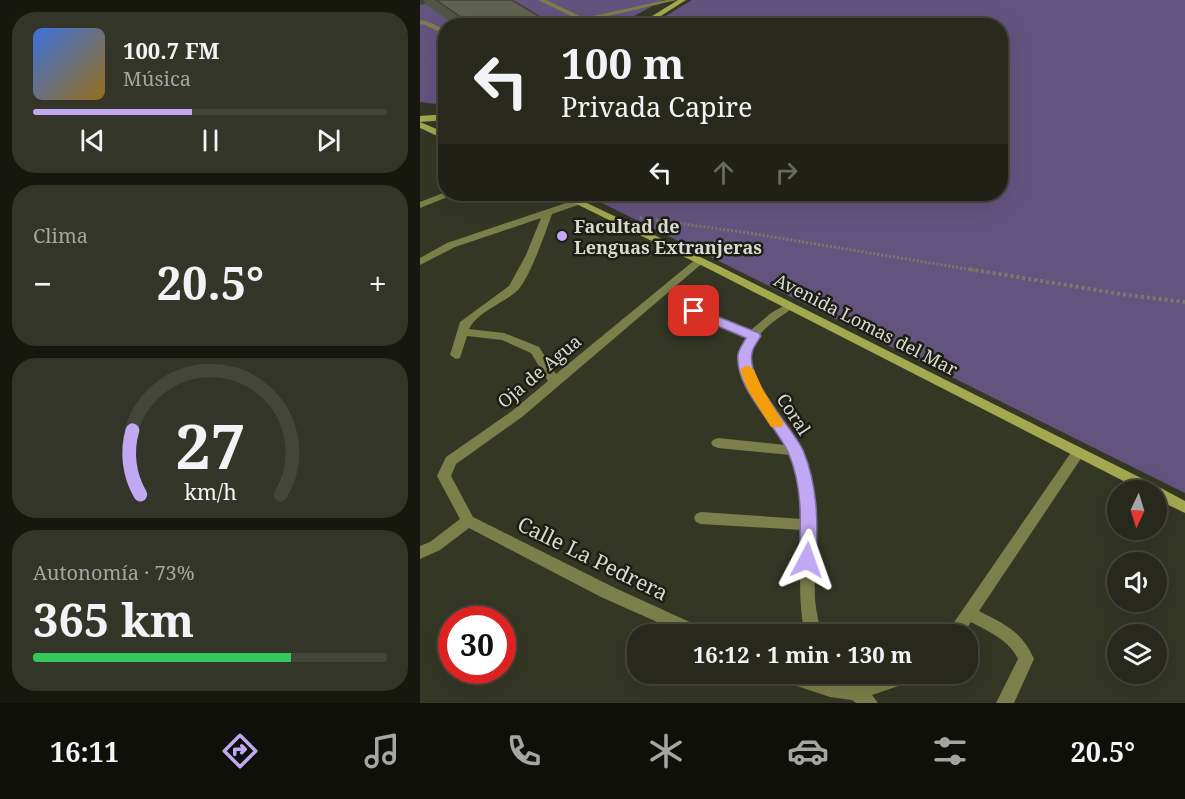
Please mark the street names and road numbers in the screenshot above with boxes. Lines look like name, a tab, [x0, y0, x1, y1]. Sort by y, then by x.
street label: Avenida Lomas del Mar	[770, 267, 962, 381]
street label: Oja de Agua	[492, 329, 586, 413]
street label: Coral	[772, 388, 817, 440]
street label: Calle La Pedrera	[513, 509, 673, 607]

